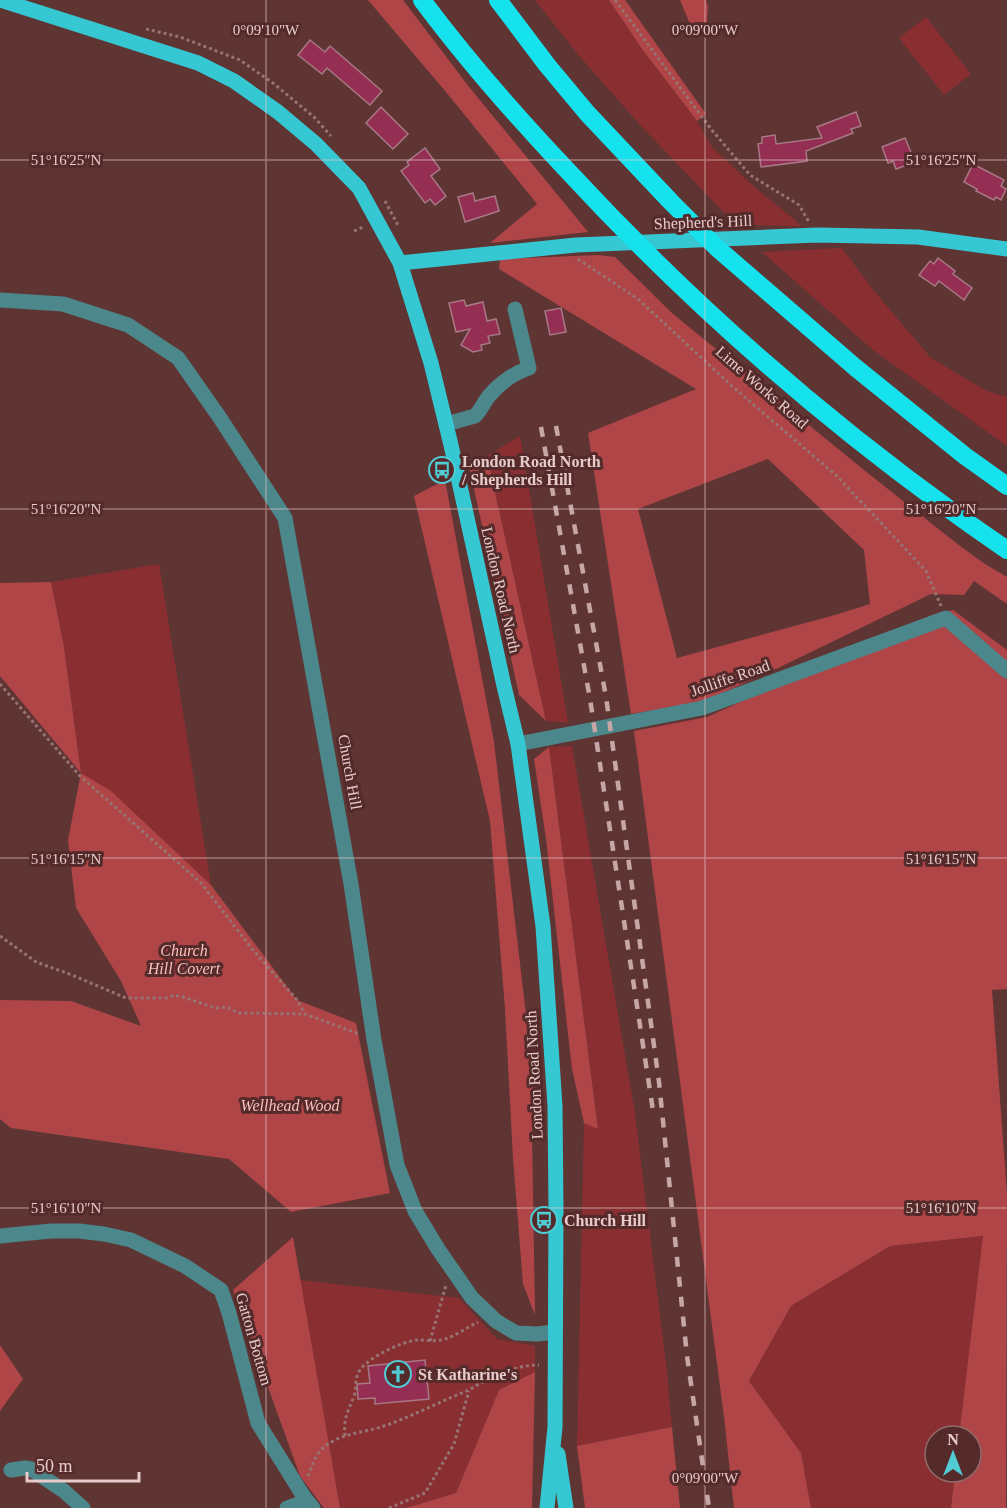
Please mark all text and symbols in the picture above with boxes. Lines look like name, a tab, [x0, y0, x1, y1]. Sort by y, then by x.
text: 0°09'10"W	[233, 22, 300, 38]
text: 0°09'00"W	[672, 22, 739, 38]
text: 51°16'25"N	[31, 152, 101, 168]
text: 51°16'25"N	[906, 152, 976, 168]
street label: Shepherd's Hill	[654, 212, 753, 233]
street label: Lime Works Road	[712, 342, 812, 432]
place label: London Road North / Shepherds Hill	[461, 453, 601, 489]
bus stop icon: London Road North / Shepherds Hill	[427, 455, 457, 485]
text: 51°16'20"N	[31, 501, 101, 517]
text: 51°16'20"N	[906, 501, 976, 517]
street label: London Road North	[478, 525, 524, 655]
street label: Jolliffe Road	[688, 656, 772, 700]
street label: Church Hill	[335, 733, 365, 811]
text: 51°16'15"N	[31, 851, 101, 867]
text: 51°16'15"N	[906, 851, 976, 867]
park label: Church Hill Covert	[147, 942, 221, 977]
street label: London Road North	[522, 1010, 546, 1140]
park label: Wellhead Wood	[241, 1097, 340, 1114]
text: 51°16'10"N	[31, 1200, 101, 1216]
text: 51°16'10"N	[906, 1200, 976, 1216]
bus stop icon: Church Hill	[529, 1205, 559, 1235]
place label: Church Hill	[564, 1212, 647, 1229]
street label: Gatton Bottom	[233, 1291, 275, 1388]
church icon: St Katharine's	[383, 1359, 413, 1389]
place label: St Katharine's	[418, 1366, 517, 1383]
north arrow	[923, 1424, 983, 1484]
text: N	[947, 1431, 959, 1448]
scale bar	[27, 1445, 140, 1483]
text: 50 m	[36, 1456, 73, 1476]
text: 0°09'00"W	[672, 1470, 739, 1486]

